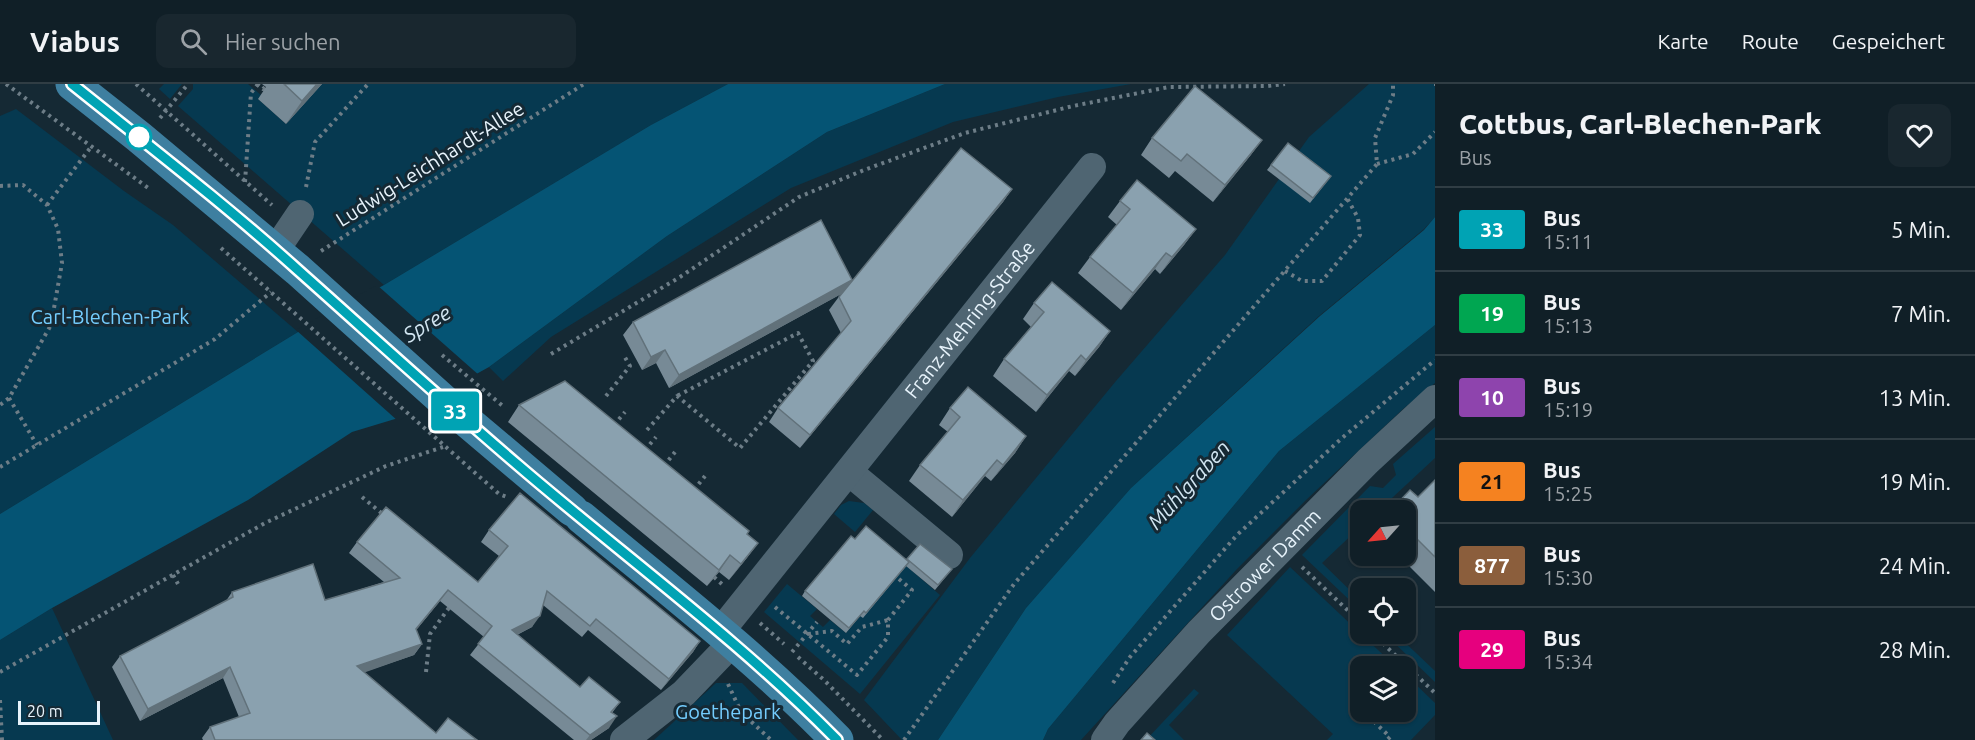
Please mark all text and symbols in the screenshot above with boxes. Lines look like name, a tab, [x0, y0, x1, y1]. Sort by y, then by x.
search box	[156, 14, 576, 68]
icon: search	[177, 25, 210, 58]
text: Viabus	[30, 26, 120, 57]
text: Hier suchen	[225, 29, 341, 54]
text: Karte	[1657, 29, 1709, 53]
text: Route	[1742, 29, 1799, 53]
text: Gespeichert	[1832, 29, 1945, 53]
street label: Ludwig-Leichhardt-Allee	[331, 96, 528, 231]
button: heart	[1888, 104, 1951, 167]
text: Cottbus, Carl-Blechen-Park	[1459, 108, 1821, 139]
unlabelled marker	[126, 124, 152, 150]
text: Bus	[1459, 146, 1492, 169]
text: Bus	[1543, 205, 1581, 230]
text: 33	[1480, 217, 1504, 241]
text: 5 Min.	[1891, 217, 1951, 242]
text: 15:11	[1543, 230, 1593, 253]
street label: Franz-Mehring-Straße	[900, 236, 1039, 403]
text: Bus	[1543, 289, 1581, 314]
water label: Spree	[398, 300, 455, 347]
text: 19	[1480, 301, 1504, 325]
text: 7 Min.	[1891, 301, 1951, 326]
park label: Carl-Blechen-Park	[31, 305, 189, 328]
text: 15:13	[1543, 314, 1593, 337]
text: Bus	[1543, 373, 1581, 398]
text: 10	[1480, 385, 1504, 409]
text: 13 Min.	[1879, 385, 1951, 410]
line badge: 33	[428, 392, 482, 430]
text: 15:19	[1543, 398, 1593, 421]
text: 33	[443, 399, 467, 423]
water label: Mühlgraben	[1142, 435, 1234, 534]
text: Bus	[1543, 457, 1581, 482]
text: 21	[1480, 469, 1504, 493]
text: 19 Min.	[1879, 469, 1951, 494]
text: 15:25	[1543, 482, 1593, 505]
north arrow	[1350, 500, 1416, 566]
map controls	[1350, 500, 1416, 722]
street label: Ostrower Damm	[1204, 504, 1325, 626]
text: Bus	[1543, 541, 1581, 566]
text: 877	[1474, 553, 1510, 577]
text: 24 Min.	[1879, 553, 1951, 578]
text: 15:30	[1543, 566, 1593, 589]
button: locate	[1350, 578, 1416, 644]
text: Bus	[1543, 625, 1581, 650]
text: 29	[1480, 637, 1504, 661]
text: 28 Min.	[1879, 637, 1951, 662]
text: 15:34	[1543, 650, 1593, 673]
button: layers	[1350, 656, 1416, 722]
scale bar	[18, 698, 100, 726]
park label: Goethepark	[675, 700, 781, 723]
text: 20 m	[27, 702, 63, 720]

